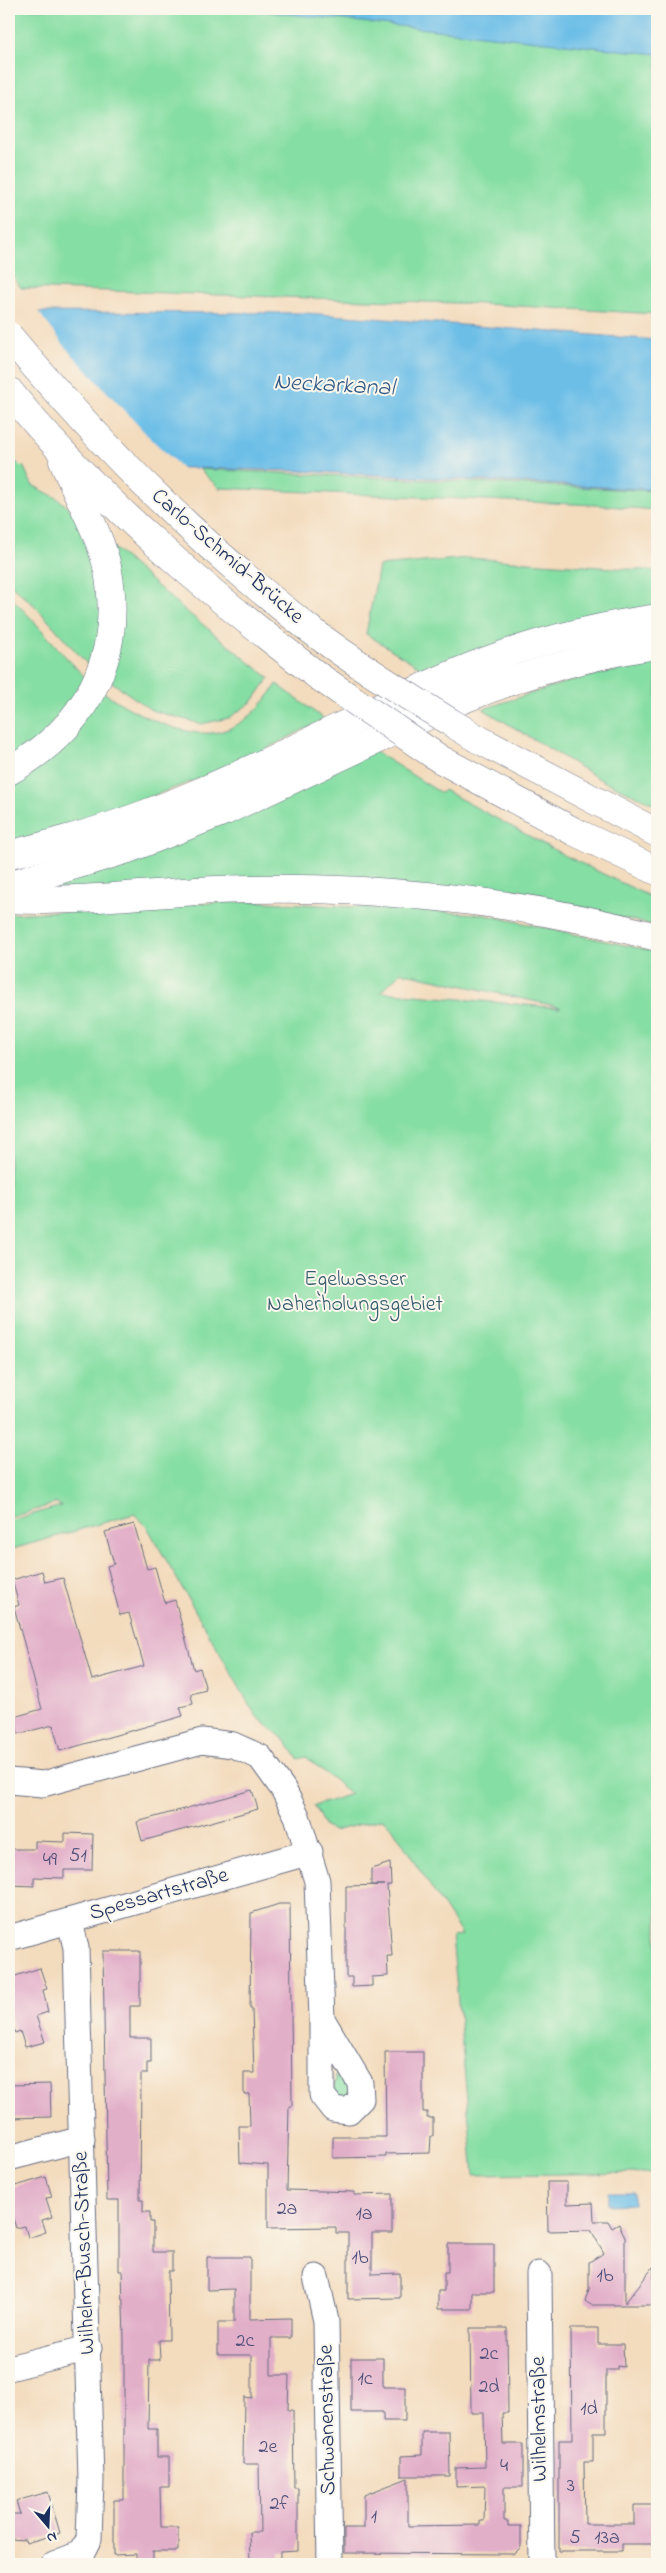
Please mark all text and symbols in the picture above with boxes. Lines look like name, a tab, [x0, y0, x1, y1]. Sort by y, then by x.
water label: Neckarkanal	[273, 365, 398, 407]
street label: Carlo-Schmid-Brücke	[143, 481, 311, 633]
park label: Egelwasser Naherholungsgebiet	[267, 1264, 444, 1322]
house number: 51	[69, 1842, 87, 1871]
house number: 49	[43, 1846, 57, 1875]
street label: Spessartstraße	[86, 1860, 232, 1930]
street label: Wilhelm-Busch-Straße	[65, 2151, 105, 2355]
house number: 2a	[277, 2195, 297, 2224]
house number: 1a	[355, 2200, 373, 2229]
house number: 1b	[352, 2244, 369, 2273]
house number: 1b	[597, 2262, 614, 2291]
house number: 2c	[236, 2327, 255, 2356]
house number: 2c	[480, 2340, 499, 2369]
street label: Schwanenstraße	[311, 2344, 345, 2496]
street label: Wilhelmstraße	[523, 2356, 557, 2482]
house number: 1c	[357, 2365, 373, 2394]
house number: 2d	[478, 2373, 500, 2402]
house number: 1d	[580, 2395, 598, 2424]
house number: 2e	[259, 2433, 277, 2462]
house number: 4	[500, 2452, 508, 2481]
house number: 3	[567, 2472, 575, 2501]
house number: 2f	[269, 2490, 289, 2519]
north arrow	[22, 2500, 72, 2550]
house number: 1	[371, 2503, 377, 2532]
house number: 5	[569, 2524, 581, 2553]
house number: 13a	[594, 2524, 620, 2553]
text: N	[44, 2525, 60, 2548]

